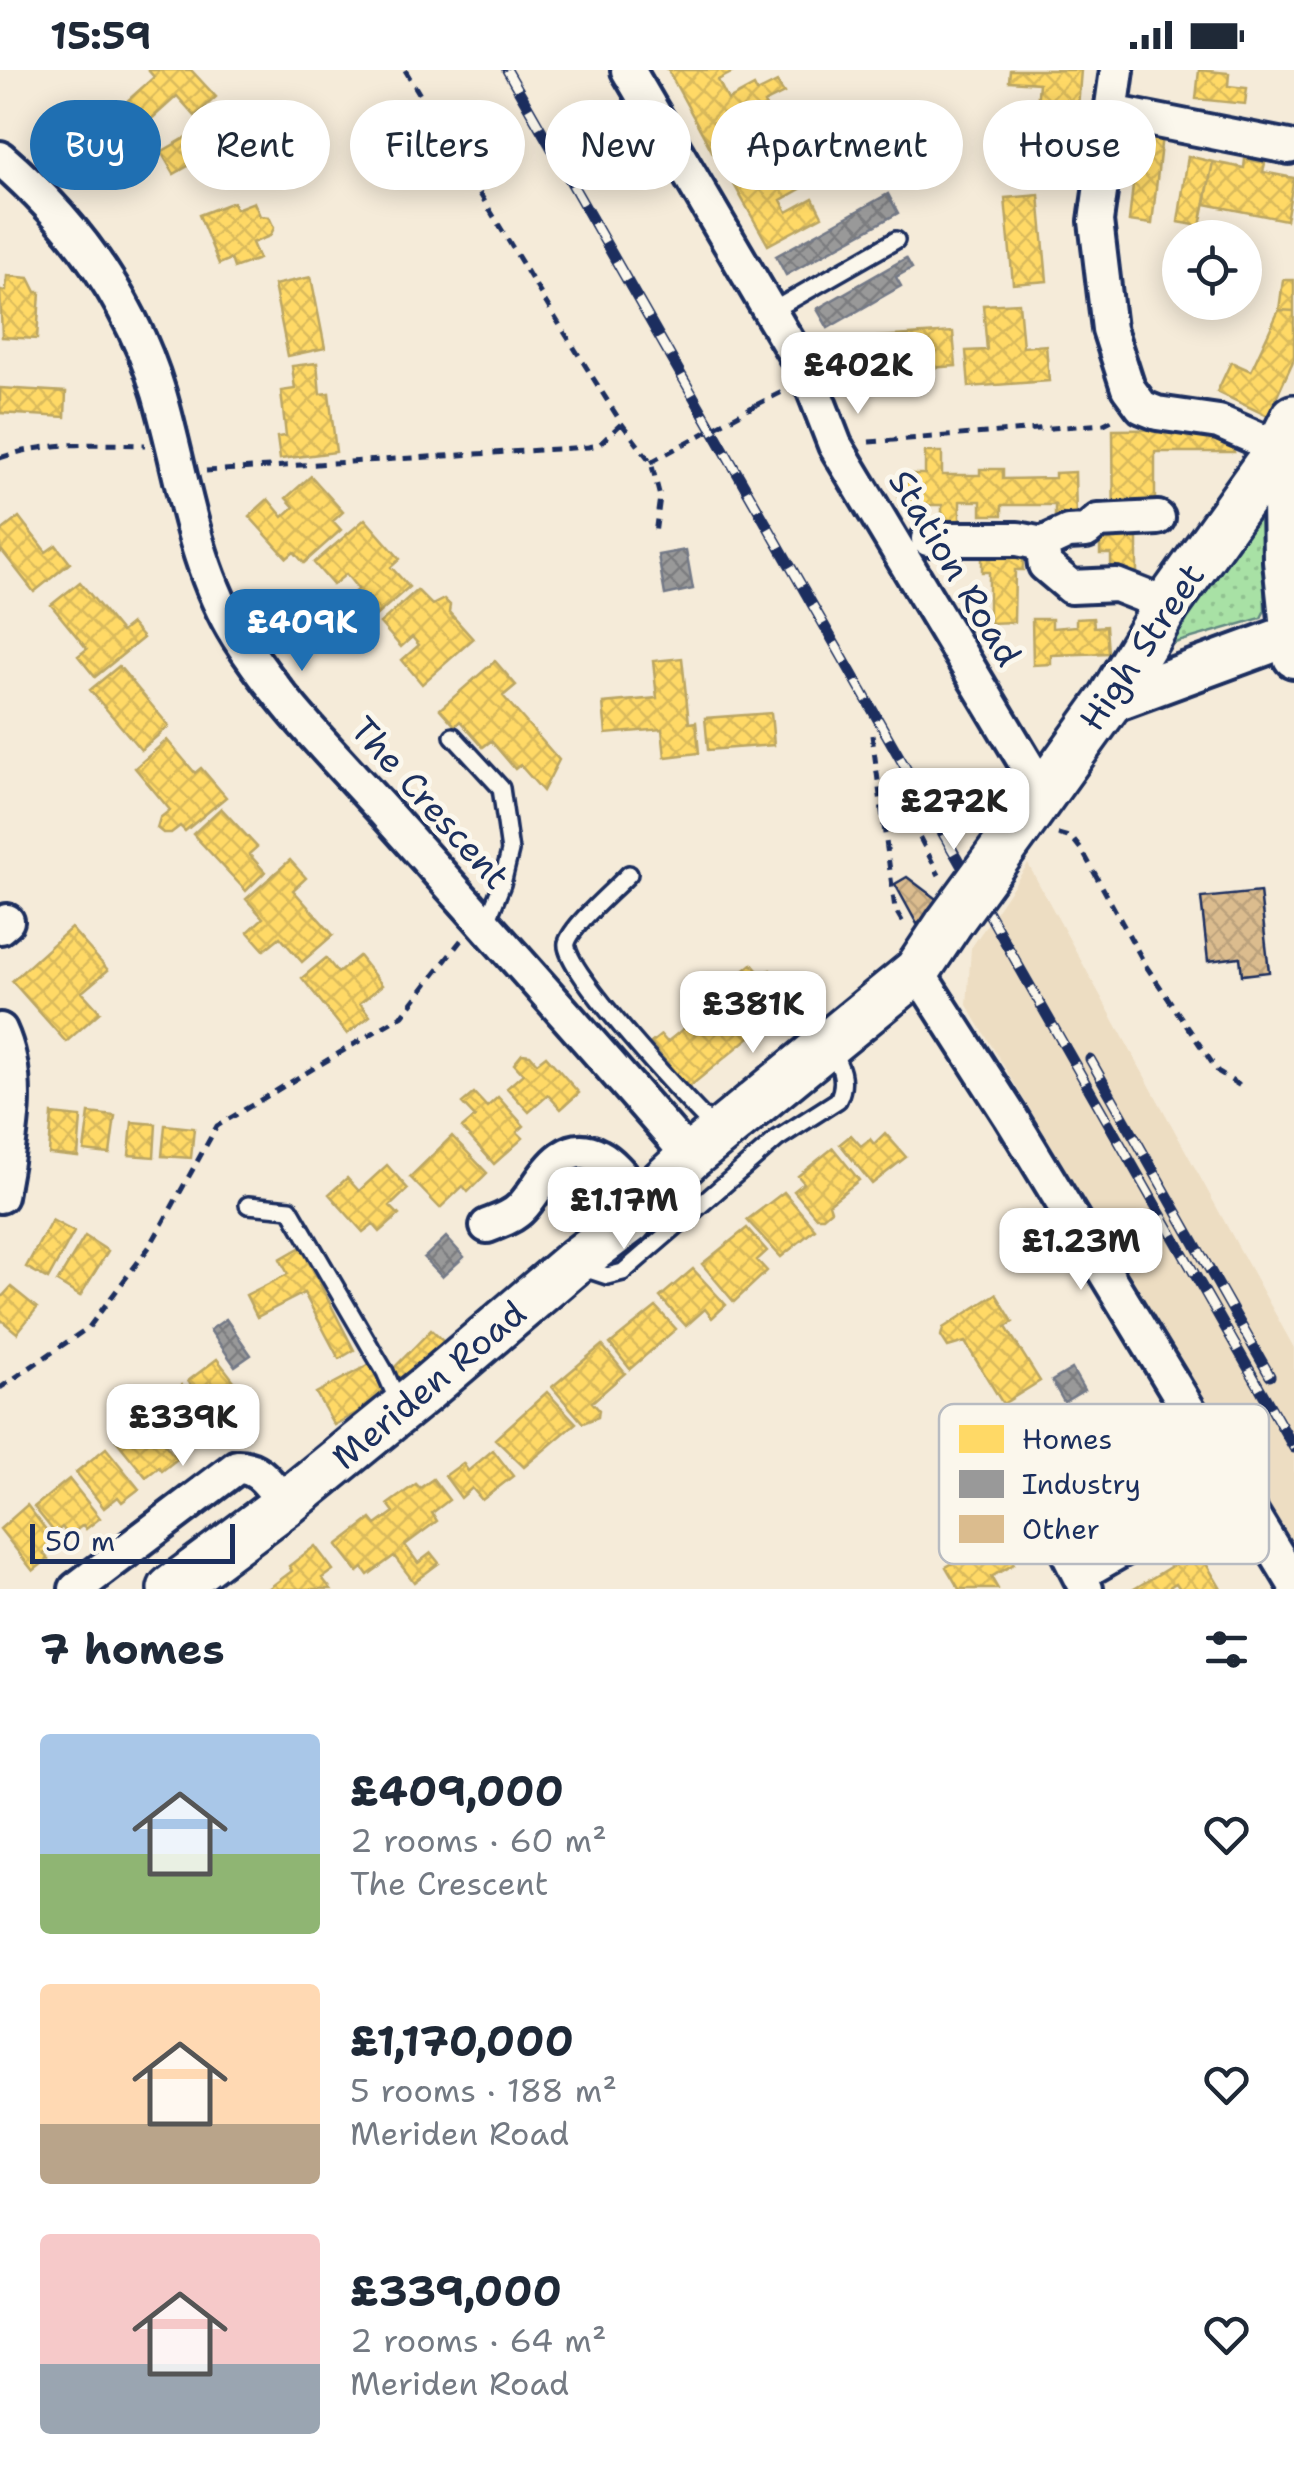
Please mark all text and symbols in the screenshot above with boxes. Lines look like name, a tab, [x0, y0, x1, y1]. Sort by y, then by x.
text: 15:59	[50, 10, 151, 61]
chip: Buy	[30, 100, 161, 190]
chip: Rent	[181, 100, 330, 190]
chip: Filters	[350, 100, 525, 190]
chip: New	[545, 100, 691, 190]
chip: Apartment	[711, 100, 963, 190]
chip: House	[983, 100, 1156, 190]
map controls	[1162, 220, 1262, 320]
button: locate	[1162, 220, 1262, 320]
pin: £402K	[788, 332, 928, 417]
text: £402K	[803, 343, 913, 386]
street label: Station Road	[878, 461, 1033, 675]
street label: High Street	[1068, 554, 1215, 740]
pin: £409K	[232, 589, 372, 674]
text: £409K	[247, 600, 357, 643]
street label: The Crescent	[340, 706, 520, 899]
pin: £272K	[884, 768, 1024, 853]
text: £272K	[900, 779, 1008, 822]
pin: £381K	[683, 971, 823, 1056]
text: £381K	[702, 982, 804, 1025]
pin: £1.17M	[543, 1167, 705, 1252]
text: £1.17M	[570, 1178, 678, 1221]
pin: £1.23M	[1000, 1208, 1162, 1293]
text: £1.23M	[1021, 1219, 1141, 1262]
street label: Meriden Road	[322, 1290, 536, 1480]
pin: £339K	[113, 1384, 253, 1469]
text: £339K	[129, 1395, 237, 1438]
legend	[939, 1404, 1269, 1564]
text: Homes	[1022, 1420, 1112, 1458]
text: Industry	[1022, 1465, 1141, 1503]
text: Other	[1022, 1510, 1100, 1548]
scale bar	[30, 1519, 235, 1564]
text: 50 m	[45, 1522, 115, 1560]
text: 7 homes	[40, 1621, 225, 1677]
icon: filters	[1199, 1622, 1254, 1677]
text: £409,000	[350, 1763, 564, 1819]
icon: home	[120, 1774, 240, 1894]
icon: heart	[1199, 1807, 1254, 1862]
text: 2 rooms · 60 m²	[350, 1819, 607, 1862]
text: The Crescent	[350, 1862, 549, 1905]
text: £1,170,000	[350, 2013, 574, 2069]
icon: home	[120, 2024, 240, 2144]
icon: heart	[1199, 2057, 1254, 2112]
text: 5 rooms · 188 m²	[350, 2069, 617, 2112]
text: Meriden Road	[350, 2112, 569, 2155]
text: £339,000	[350, 2263, 562, 2319]
icon: home	[120, 2274, 240, 2394]
icon: heart	[1199, 2307, 1254, 2362]
text: 2 rooms · 64 m²	[350, 2319, 606, 2362]
text: Meriden Road	[350, 2362, 569, 2405]

